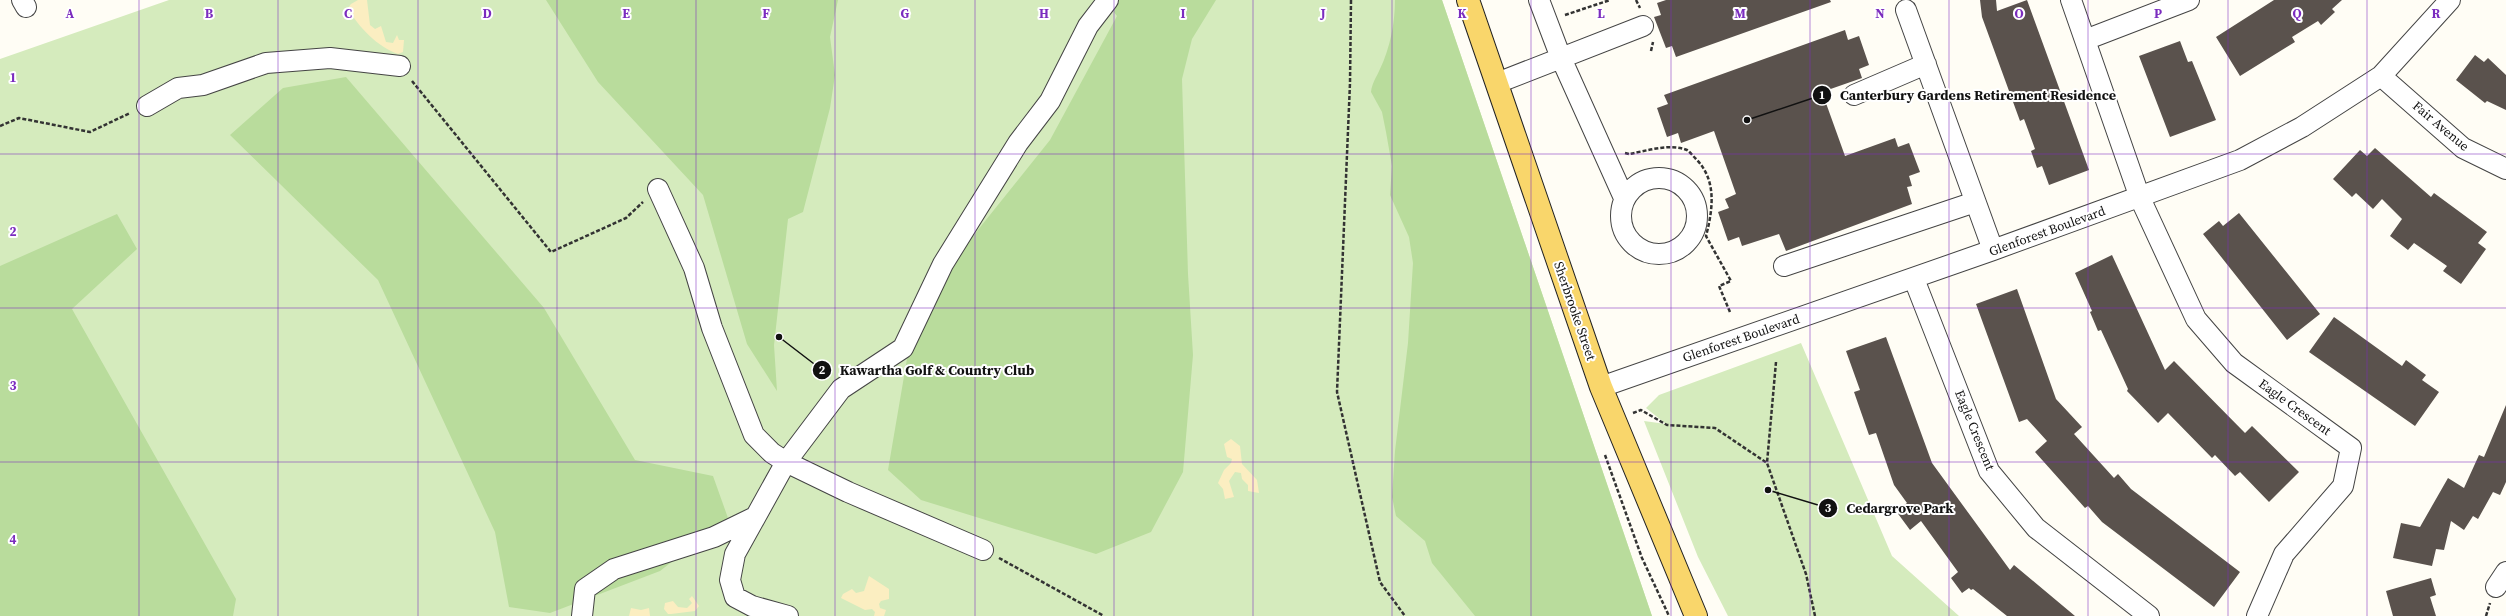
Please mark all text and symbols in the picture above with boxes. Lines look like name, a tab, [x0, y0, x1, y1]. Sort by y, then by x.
text: A	[66, 5, 75, 22]
text: B	[205, 5, 214, 22]
text: C	[344, 5, 352, 22]
text: D	[482, 5, 492, 22]
text: E	[622, 5, 630, 22]
text: F	[762, 5, 770, 22]
text: G	[901, 5, 910, 22]
text: H	[1039, 5, 1049, 22]
text: I	[1180, 5, 1186, 22]
text: J	[1319, 5, 1326, 22]
text: K	[1457, 5, 1467, 22]
text: L	[1597, 5, 1605, 22]
text: M	[1734, 5, 1746, 22]
text: N	[1875, 5, 1885, 22]
text: O	[2014, 5, 2024, 22]
text: P	[2154, 5, 2162, 22]
text: Q	[2292, 5, 2302, 22]
text: R	[2432, 5, 2441, 22]
text: 1	[9, 69, 17, 86]
callout: Canterbury Gardens Retirement Residence	[1812, 82, 2124, 108]
text: Canterbury Gardens Retirement Residence	[1840, 85, 2116, 105]
text: 1	[1819, 87, 1825, 103]
street label: Fair Avenue	[2409, 97, 2473, 155]
street label: Glenforest Boulevard	[1987, 202, 2108, 260]
text: 2	[9, 223, 17, 240]
street label: Sherbrooke Street	[1550, 259, 1600, 363]
street label: Glenforest Boulevard	[1680, 310, 1802, 366]
callout: Kawartha Golf & Country Club	[812, 357, 1043, 383]
text: Kawartha Golf & Country Club	[840, 360, 1035, 380]
text: 2	[819, 362, 826, 378]
street label: Eagle Crescent	[2255, 375, 2335, 439]
text: 3	[9, 377, 17, 394]
street label: Eagle Crescent	[1951, 387, 1999, 473]
callout: Cedargrove Park	[1818, 495, 1962, 521]
text: Cedargrove Park	[1846, 498, 1954, 518]
text: 3	[1825, 500, 1832, 516]
text: 4	[9, 531, 17, 548]

